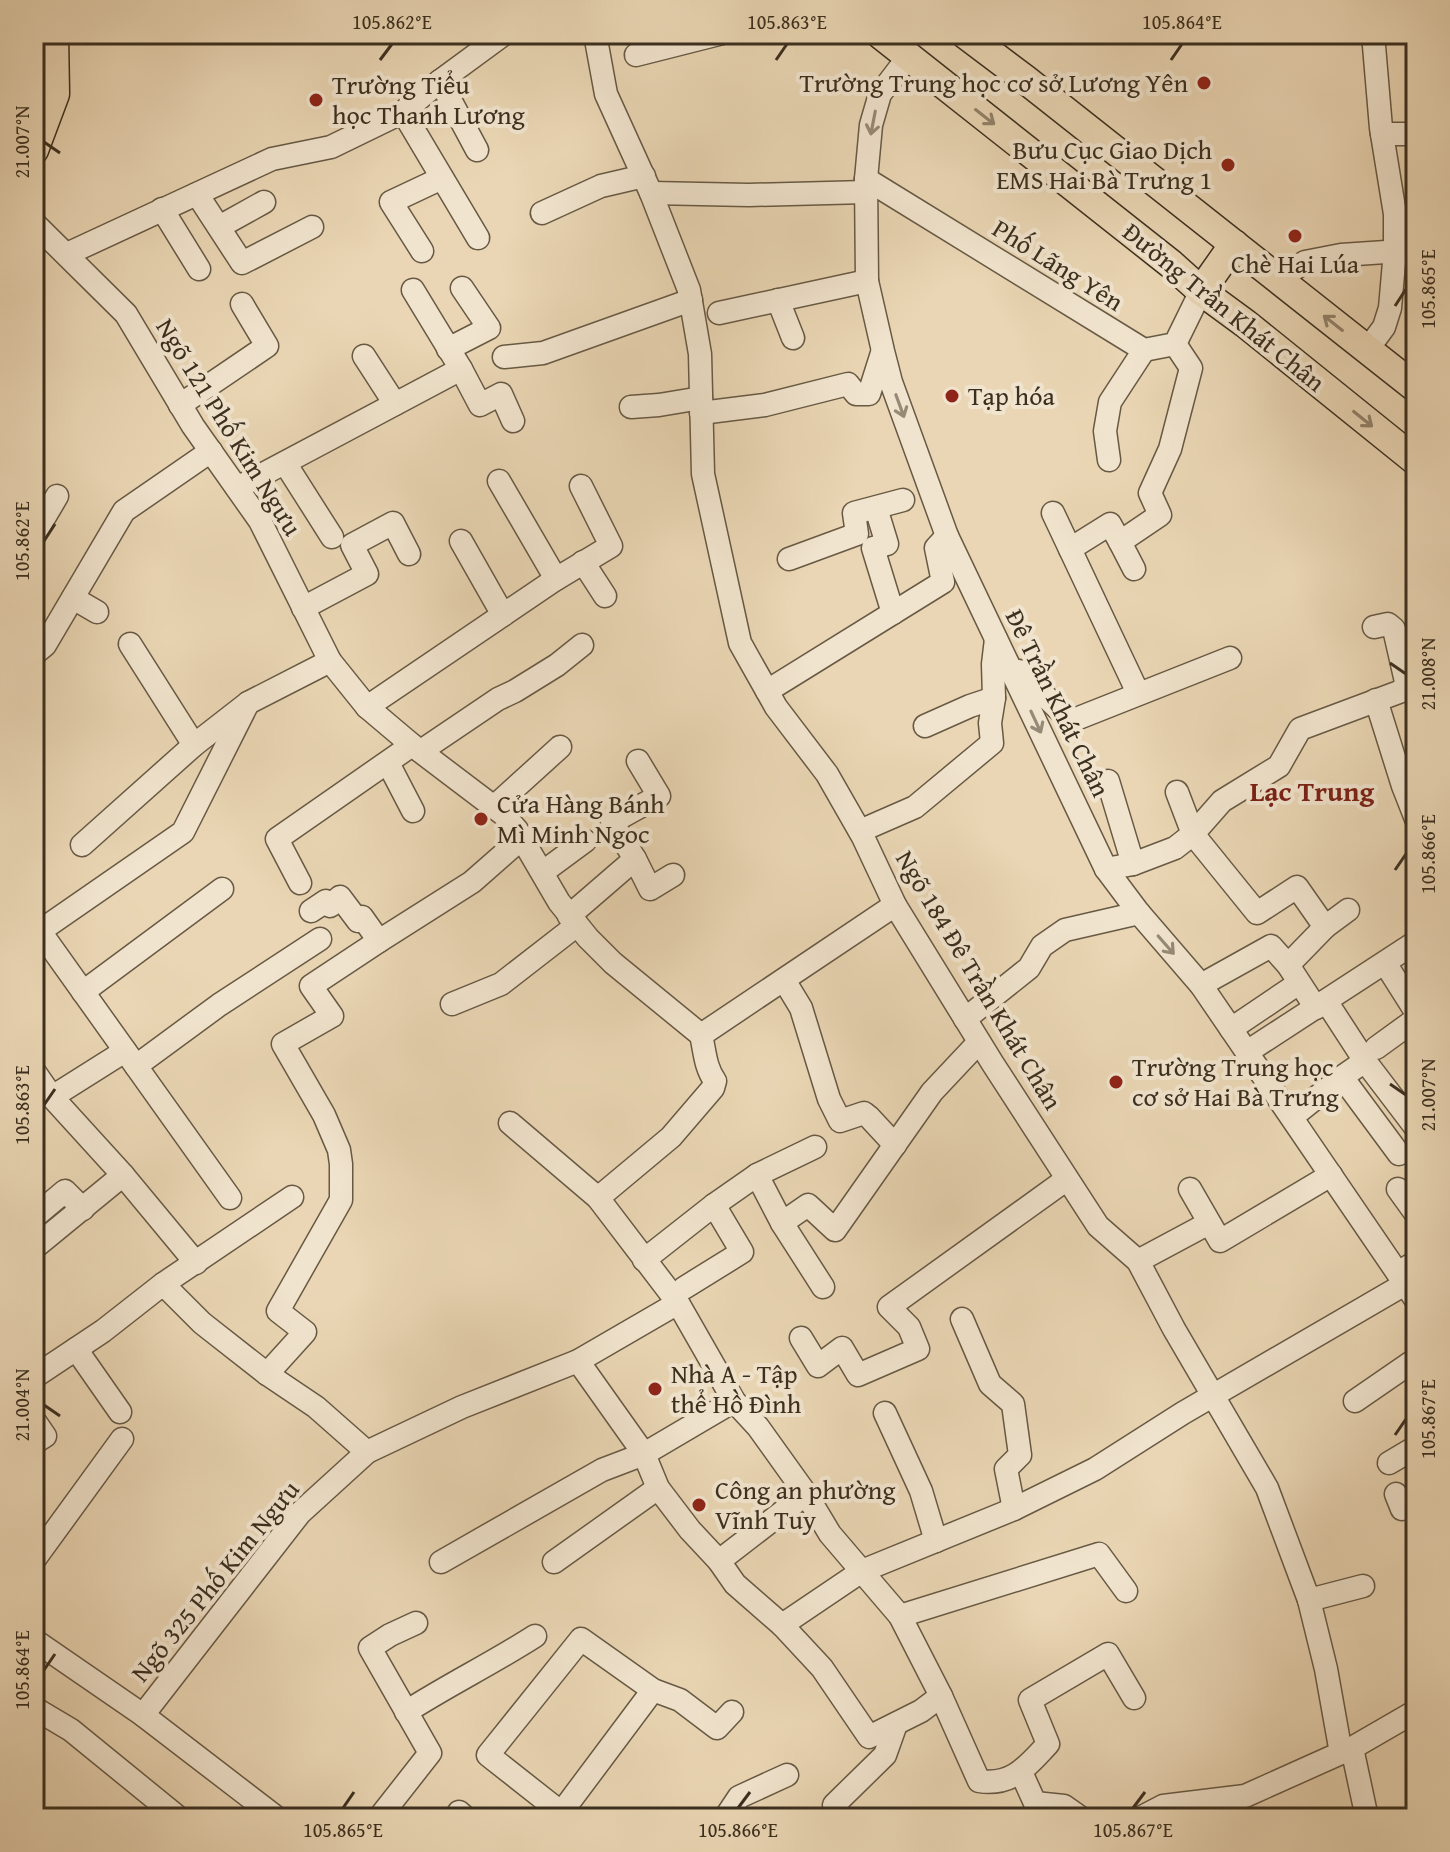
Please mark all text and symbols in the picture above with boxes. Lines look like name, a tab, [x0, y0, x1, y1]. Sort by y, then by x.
text: 105.862°E	[352, 7, 432, 36]
text: 105.863°E	[747, 7, 827, 36]
text: 105.864°E	[1142, 7, 1222, 36]
place label: Trường Trung học cơ sở Lương Yên	[799, 63, 1188, 102]
place label: Trường Tiểu học Thanh Lương	[332, 65, 525, 134]
marker: Trường Trung học cơ sở Lương Yên	[1195, 74, 1213, 92]
marker: Trường Tiểu học Thanh Lương	[307, 91, 325, 109]
text: 21.007°N	[7, 105, 36, 179]
one-way arrow	[974, 108, 995, 126]
one-way arrow	[865, 110, 880, 136]
place label: Bưu Cục Giao Dịch EMS Hai Bà Trưng 1	[996, 130, 1212, 199]
marker: Bưu Cục Giao Dịch EMS Hai Bà Trưng 1	[1219, 156, 1237, 174]
street label: Phố Lãng Yên	[985, 209, 1132, 321]
street label: Đường Trần Khát Chân	[1115, 213, 1334, 401]
marker: Chè Hai Lúa	[1286, 227, 1304, 245]
place label: Chè Hai Lúa	[1231, 244, 1360, 283]
text: 105.865°E	[1413, 249, 1442, 329]
street label: Ngõ 121 Phố Kim Ngưu	[147, 310, 312, 543]
one-way arrow	[1322, 315, 1344, 332]
place label: Tạp hóa	[968, 376, 1055, 415]
marker: Tạp hóa	[943, 387, 961, 405]
one-way arrow	[893, 394, 908, 419]
one-way arrow	[1352, 410, 1373, 428]
text: 105.862°E	[7, 501, 36, 581]
street label: Đê Trần Khát Chân	[996, 602, 1121, 804]
text: 21.008°N	[1413, 637, 1442, 711]
one-way arrow	[1029, 709, 1044, 733]
district label: Lạc Trung	[1250, 770, 1375, 811]
place label: Cửa Hàng Bánh Mì Minh Ngoc	[497, 784, 665, 853]
marker: Cửa Hàng Bánh Mì Minh Ngoc	[472, 810, 490, 828]
text: 105.866°E	[1413, 814, 1442, 894]
street label: Ngõ 184 Đê Trần Khát Chân	[886, 843, 1073, 1117]
one-way arrow	[1157, 934, 1175, 954]
place label: Trường Trung học cơ sở Hai Bà Trưng	[1132, 1047, 1339, 1116]
text: 21.007°N	[1413, 1058, 1442, 1132]
text: 105.863°E	[7, 1065, 36, 1145]
marker: Trường Trung học cơ sở Hai Bà Trưng	[1107, 1073, 1125, 1091]
place label: Nhà A - Tập thể Hồ Đình	[671, 1354, 802, 1423]
text: 21.004°N	[7, 1368, 36, 1442]
text: 105.867°E	[1413, 1379, 1442, 1459]
marker: Nhà A - Tập thể Hồ Đình	[646, 1380, 664, 1398]
place label: Công an phường Vĩnh Tuy	[715, 1470, 895, 1539]
street label: Ngõ 325 Phố Kim Ngưu	[121, 1471, 308, 1690]
marker: Công an phường Vĩnh Tuy	[690, 1496, 708, 1514]
text: 105.864°E	[7, 1630, 36, 1710]
text: 105.865°E	[303, 1815, 383, 1844]
text: 105.866°E	[698, 1815, 778, 1844]
text: 105.867°E	[1093, 1815, 1173, 1844]

